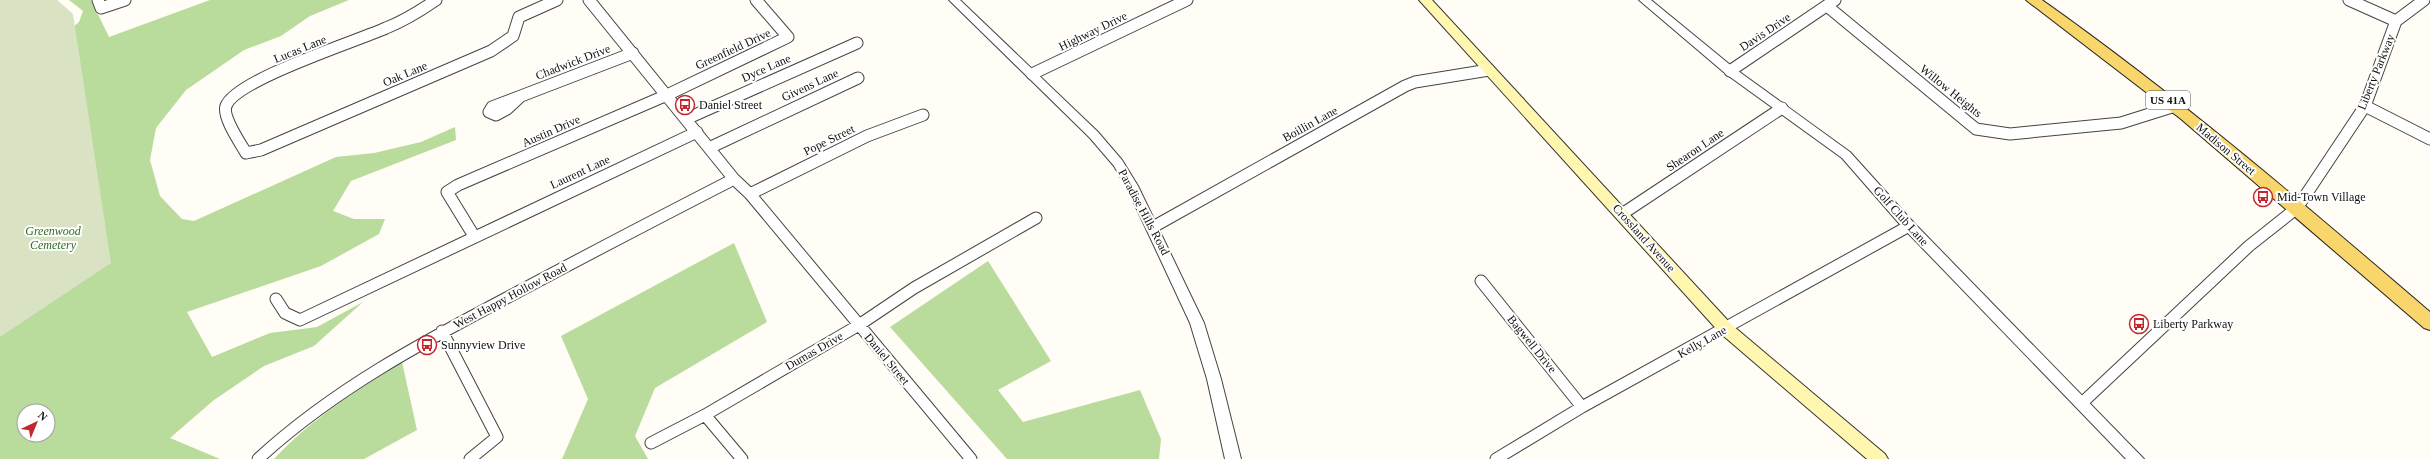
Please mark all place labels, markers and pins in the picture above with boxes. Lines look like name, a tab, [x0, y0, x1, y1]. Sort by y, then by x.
bus stop icon: Daniel Street	[674, 94, 696, 116]
place label: Daniel Street	[699, 98, 763, 112]
bus stop icon: Mid-Town Village	[2252, 186, 2274, 208]
place label: Mid-Town Village	[2277, 190, 2366, 204]
bus stop icon: Liberty Parkway	[2128, 313, 2150, 335]
place label: Liberty Parkway	[2153, 317, 2233, 331]
bus stop icon: Sunnyview Drive	[416, 334, 438, 356]
place label: Sunnyview Drive	[441, 338, 525, 352]

